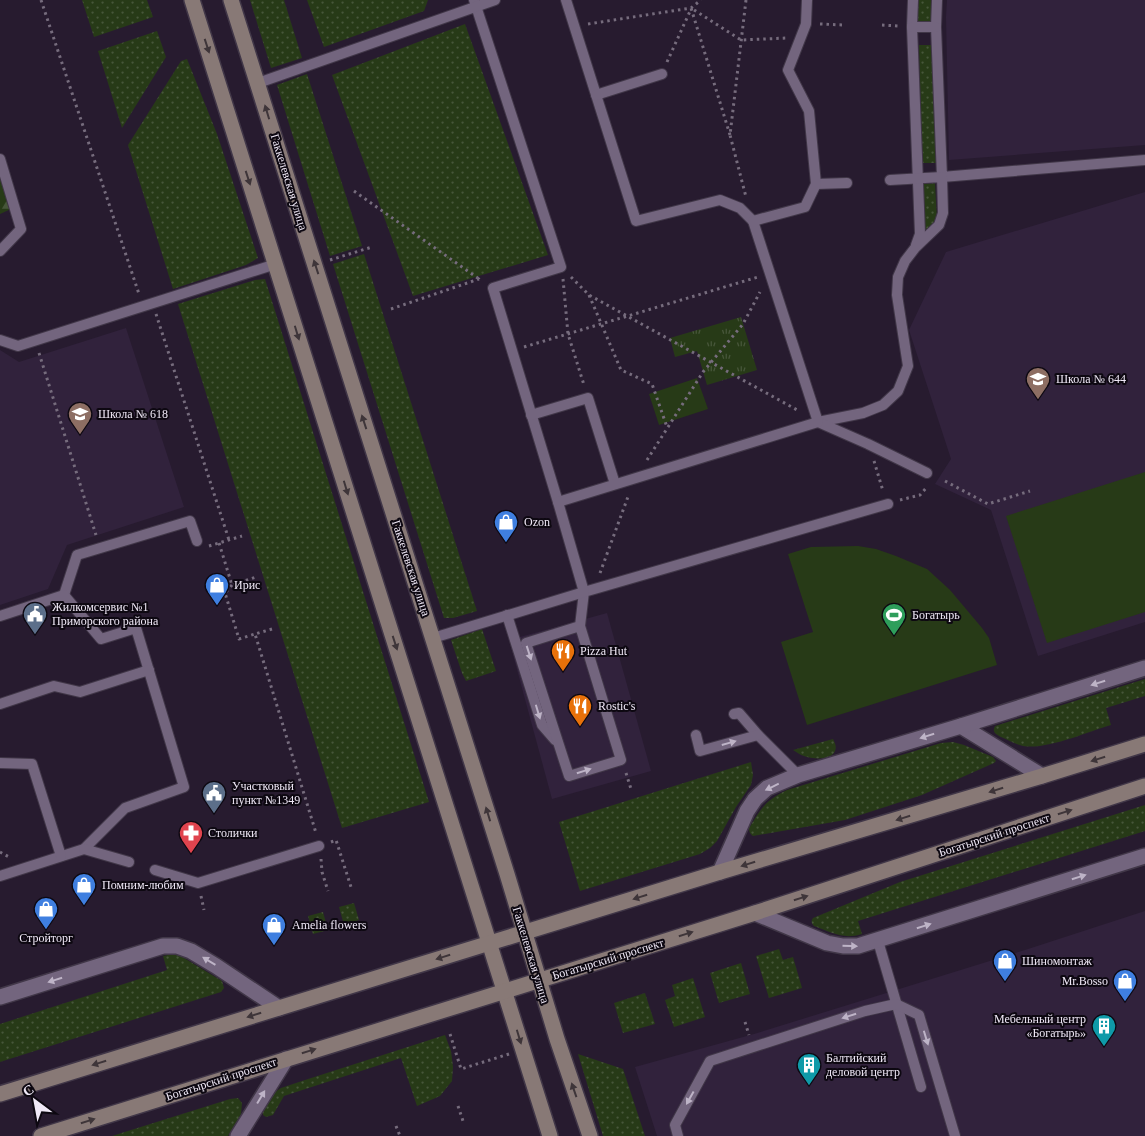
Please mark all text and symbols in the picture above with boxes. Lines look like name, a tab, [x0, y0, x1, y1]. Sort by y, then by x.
one-way arrow	[203, 39, 211, 54]
one-way arrow	[262, 104, 270, 119]
street label: Гаккелевская улица	[268, 132, 311, 233]
one-way arrow	[245, 170, 253, 185]
one-way arrow	[311, 259, 319, 274]
one-way arrow	[294, 325, 302, 340]
school or university icon: Школа № 644	[1025, 366, 1051, 400]
place label: Школа № 644	[1056, 372, 1126, 386]
school or university icon: Школа № 618	[67, 401, 93, 435]
place label: Школа № 618	[98, 407, 168, 421]
one-way arrow	[360, 414, 368, 429]
one-way arrow	[343, 480, 350, 495]
shop icon: Ozon	[493, 509, 519, 543]
place label: Ozon	[524, 515, 550, 529]
street label: Гаккелевская улица	[389, 518, 433, 618]
shop icon: Ирис	[204, 572, 230, 606]
place label: Ирис	[234, 578, 260, 592]
place label: Жилкомсервис №1 Приморского района	[52, 600, 159, 628]
public building icon: Жилкомсервис №1 Приморского района	[22, 601, 48, 635]
sports icon: Богатырь	[881, 602, 907, 636]
place label: Богатырь	[912, 608, 960, 622]
one-way arrow	[391, 635, 399, 650]
restaurant icon: Pizza Hut	[550, 638, 576, 672]
place label: Pizza Hut	[580, 644, 628, 658]
one-way arrow	[525, 646, 533, 661]
one-way arrow	[1091, 679, 1106, 687]
restaurant icon: Rostic's	[567, 693, 593, 727]
place label: Rostic's	[598, 699, 636, 713]
one-way arrow	[534, 705, 542, 720]
one-way arrow	[919, 733, 934, 741]
one-way arrow	[722, 739, 737, 747]
one-way arrow	[1091, 755, 1106, 763]
one-way arrow	[577, 767, 592, 775]
place label: Участковый пункт №1349	[232, 779, 300, 807]
public building icon: Участковый пункт №1349	[201, 780, 227, 814]
one-way arrow	[765, 783, 780, 791]
one-way arrow	[988, 786, 1003, 794]
one-way arrow	[484, 806, 492, 821]
one-way arrow	[1058, 808, 1073, 815]
street label: Богатырский проспект	[937, 810, 1052, 860]
one-way arrow	[896, 814, 911, 822]
pharmacy icon: Столички	[178, 820, 204, 854]
place label: Столички	[208, 826, 258, 840]
one-way arrow	[740, 860, 755, 868]
shop icon: Помним-любим	[71, 872, 97, 906]
one-way arrow	[1072, 873, 1087, 881]
place label: Помним-любим	[102, 878, 184, 892]
one-way arrow	[632, 893, 647, 901]
one-way arrow	[794, 894, 809, 901]
shop icon: Стройторг	[33, 896, 59, 930]
street label: Гаккелевская улица	[510, 905, 553, 1006]
shop icon: Amelia flowers	[261, 912, 287, 946]
place label: Amelia flowers	[292, 918, 367, 932]
one-way arrow	[917, 922, 932, 930]
one-way arrow	[678, 930, 693, 938]
place label: Стройторг	[19, 931, 73, 945]
street label: Богатырский проспект	[551, 935, 666, 983]
one-way arrow	[842, 942, 858, 950]
shop icon: Шиномонтаж	[992, 948, 1018, 982]
one-way arrow	[435, 954, 450, 962]
place label: Шиномонтаж	[1022, 954, 1092, 968]
one-way arrow	[202, 957, 215, 966]
shop icon: Mr.Bosso	[1112, 968, 1138, 1002]
place label: Mr.Bosso	[1062, 974, 1108, 988]
one-way arrow	[48, 976, 63, 984]
one-way arrow	[247, 1012, 262, 1020]
one-way arrow	[841, 1012, 856, 1020]
place label: Мебельный центр «Богатырь»	[994, 1012, 1086, 1040]
building icon: Мебельный центр «Богатырь»	[1091, 1013, 1117, 1047]
one-way arrow	[515, 1030, 523, 1045]
one-way arrow	[922, 1030, 930, 1045]
one-way arrow	[302, 1047, 317, 1055]
place label: Балтийский деловой центр	[826, 1051, 900, 1079]
building icon: Балтийский деловой центр	[796, 1052, 822, 1086]
street label: Богатырский проспект	[164, 1054, 279, 1104]
one-way arrow	[91, 1060, 106, 1068]
north arrow	[10, 1076, 60, 1126]
text: С	[20, 1081, 37, 1099]
one-way arrow	[570, 1082, 578, 1097]
one-way arrow	[257, 1090, 266, 1103]
one-way arrow	[685, 1091, 694, 1105]
one-way arrow	[80, 1117, 95, 1125]

